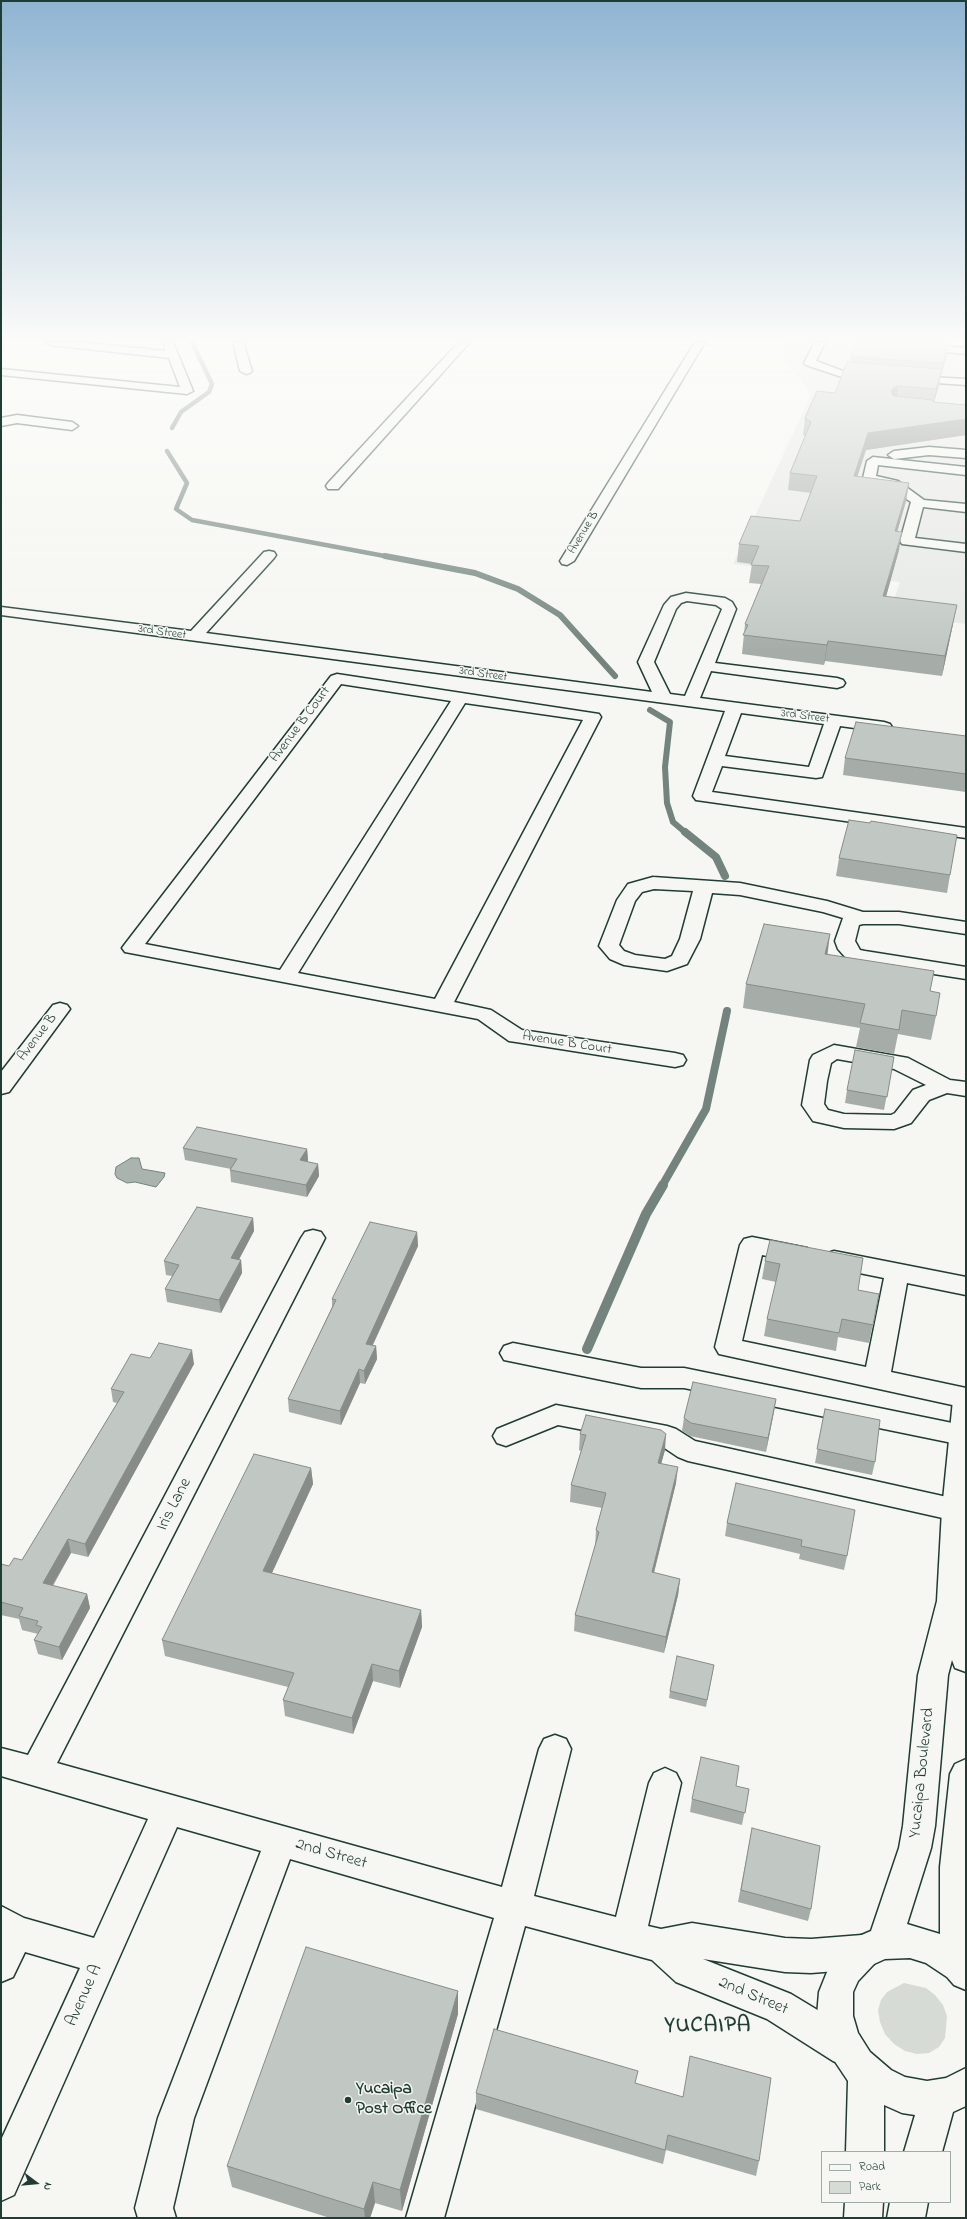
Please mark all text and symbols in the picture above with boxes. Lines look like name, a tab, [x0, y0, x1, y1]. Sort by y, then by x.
street label: Avenue B	[566, 509, 602, 557]
street label: 3rd Street	[137, 622, 187, 644]
street label: 3rd Street	[458, 664, 508, 686]
street label: Avenue B Court	[267, 684, 335, 766]
street label: 3rd Street	[780, 707, 830, 727]
street label: Avenue B	[15, 1011, 61, 1065]
street label: Avenue B Court	[521, 1029, 613, 1059]
street label: Iris Lane	[153, 1475, 197, 1535]
street label: Yucaipa Boulevard	[906, 1707, 940, 1839]
street label: 2nd Street	[293, 1835, 369, 1875]
street label: Avenue A	[62, 1962, 108, 2030]
street label: 2nd Street	[715, 1973, 791, 2021]
district label: YUCAIPA	[665, 2014, 751, 2040]
place label: Yucaipa Post Office	[356, 2080, 432, 2120]
marker: Yucaipa Post Office	[343, 2095, 353, 2105]
legend	[821, 2151, 951, 2203]
text: Road	[859, 2158, 885, 2176]
north arrow	[16, 2163, 56, 2203]
text: Park	[859, 2178, 881, 2196]
text: N	[39, 2181, 56, 2192]

